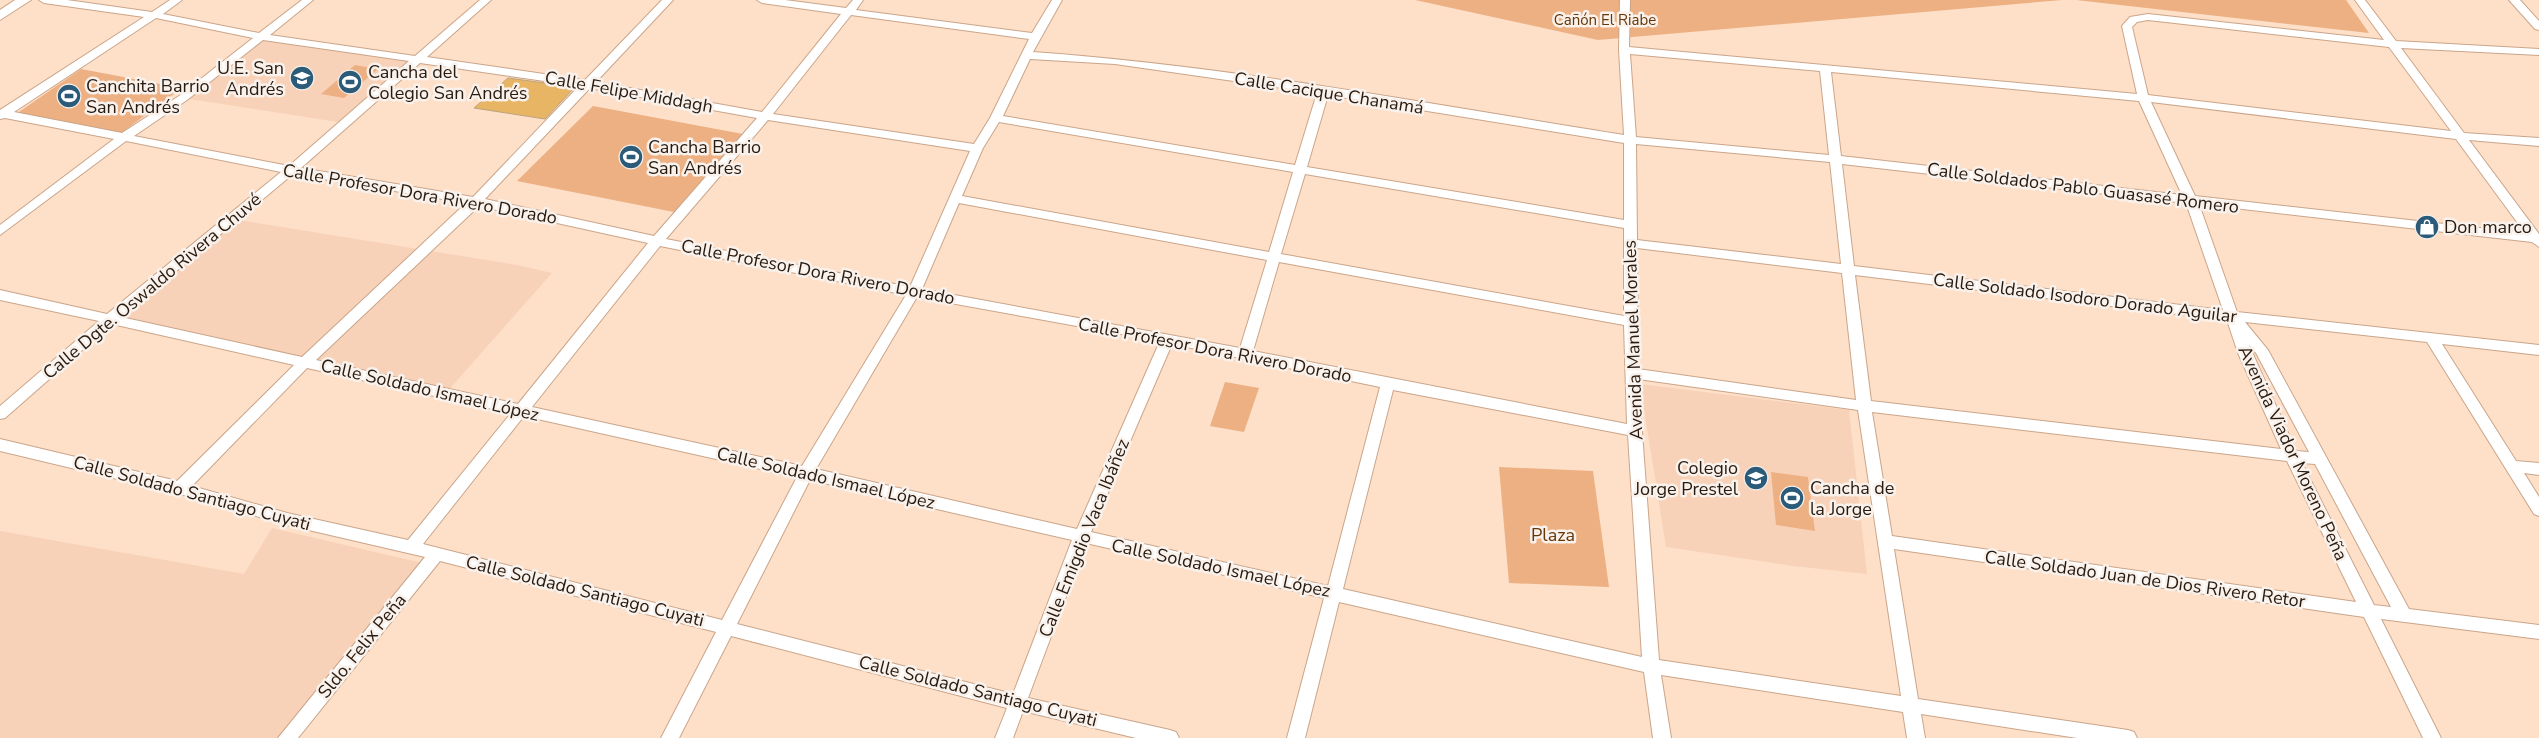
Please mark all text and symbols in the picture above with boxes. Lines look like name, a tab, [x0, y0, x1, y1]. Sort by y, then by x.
park label: Cañón El Riabe	[1554, 10, 1656, 30]
place label: U.E. San Andrés	[217, 56, 284, 101]
place label: Cancha del Colegio San Andrés	[368, 60, 528, 105]
school or university icon: U.E. San Andrés	[289, 65, 315, 91]
street label: Calle Felipe Middagh	[543, 65, 715, 119]
street label: Calle Cacique Chanamá	[1233, 66, 1425, 120]
sports icon: Cancha del Colegio San Andrés	[337, 69, 363, 95]
place label: Canchita Barrio San Andrés	[86, 74, 210, 119]
sports icon: Canchita Barrio San Andrés	[56, 83, 82, 109]
place label: Cancha Barrio San Andrés	[648, 135, 761, 180]
sports icon: Cancha Barrio San Andrés	[618, 144, 644, 170]
street label: Calle Soldados Pablo Guasasé Romero	[1926, 157, 2240, 219]
street label: Calle Profesor Dora Rivero Dorado	[281, 158, 559, 230]
street label: Calle Dgte. Oswaldo Rivera Chuvé	[38, 187, 266, 385]
shop icon: Don marco	[2414, 214, 2440, 240]
place label: Don marco	[2444, 215, 2532, 239]
street label: Calle Profesor Dora Rivero Dorado	[679, 234, 957, 310]
street label: Avenida Manuel Morales	[1618, 240, 1648, 440]
street label: Calle Soldado Isodoro Dorado Aguilar	[1932, 267, 2239, 329]
street label: Calle Profesor Dora Rivero Dorado	[1076, 312, 1354, 388]
street label: Avenida Viador Moreno Peña	[2233, 342, 2353, 564]
street label: Calle Soldado Ismael López	[318, 353, 542, 427]
street label: Calle Emigdio Vaca Ibáñez	[1033, 435, 1135, 641]
street label: Calle Soldado Ismael López	[714, 441, 938, 515]
street label: Calle Soldado Santiago Cuyati	[71, 450, 313, 536]
place label: Colegio Jorge Prestel	[1633, 456, 1739, 501]
school or university icon: Colegio Jorge Prestel	[1743, 465, 1769, 491]
place label: Cancha de la Jorge	[1810, 476, 1894, 521]
sports icon: Cancha de la Jorge	[1779, 485, 1805, 511]
park label: Plaza	[1531, 523, 1575, 547]
street label: Calle Soldado Ismael López	[1109, 533, 1333, 603]
street label: Calle Soldado Juan de Dios Rivero Retor	[1983, 545, 2307, 613]
street label: Calle Soldado Santiago Cuyati	[463, 550, 707, 632]
street label: Sldo. Felix Peña	[312, 589, 412, 703]
street label: Calle Soldado Santiago Cuyati	[856, 650, 1100, 732]

